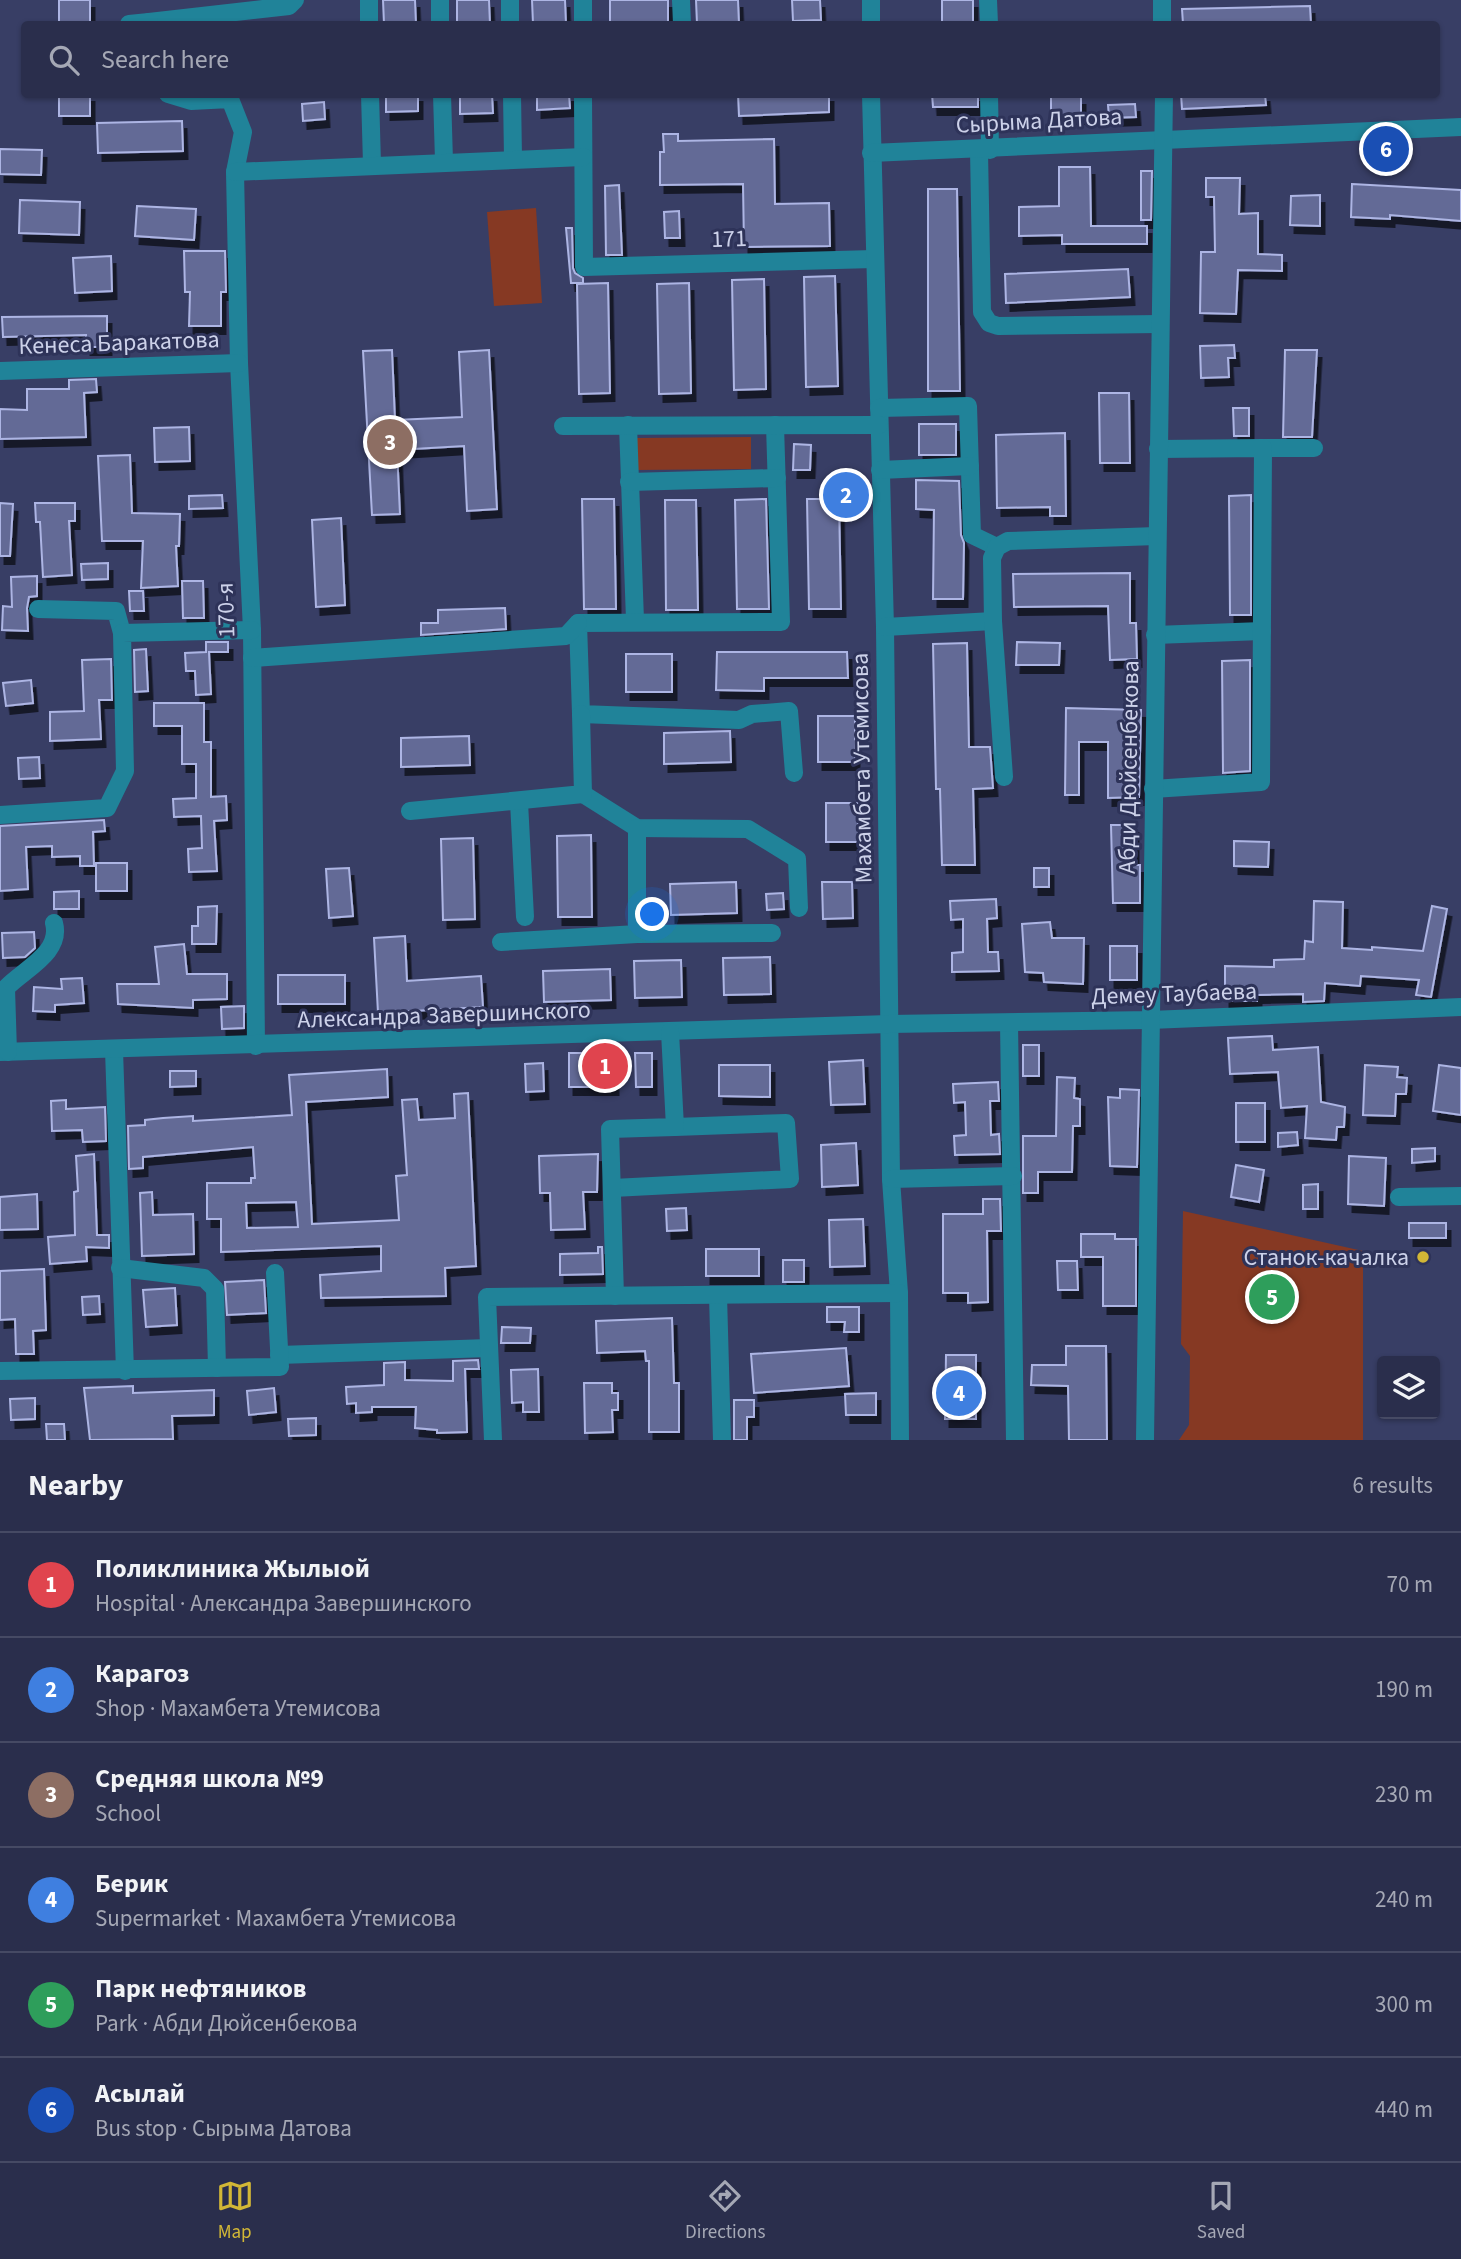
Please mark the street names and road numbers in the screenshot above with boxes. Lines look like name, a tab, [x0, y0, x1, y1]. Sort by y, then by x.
street label: Сырыма Датова	[955, 99, 1123, 143]
street label: 171	[711, 221, 747, 257]
street label: Кенеса Баракатова	[18, 322, 220, 364]
street label: 170-я	[208, 582, 244, 638]
street label: Махамбета Утемисова	[842, 652, 882, 884]
street label: Абди Дюйсенбекова	[1110, 660, 1148, 874]
street label: Демеу Таубаева	[1090, 974, 1258, 1014]
street label: Александра Завершинского	[297, 992, 591, 1038]

